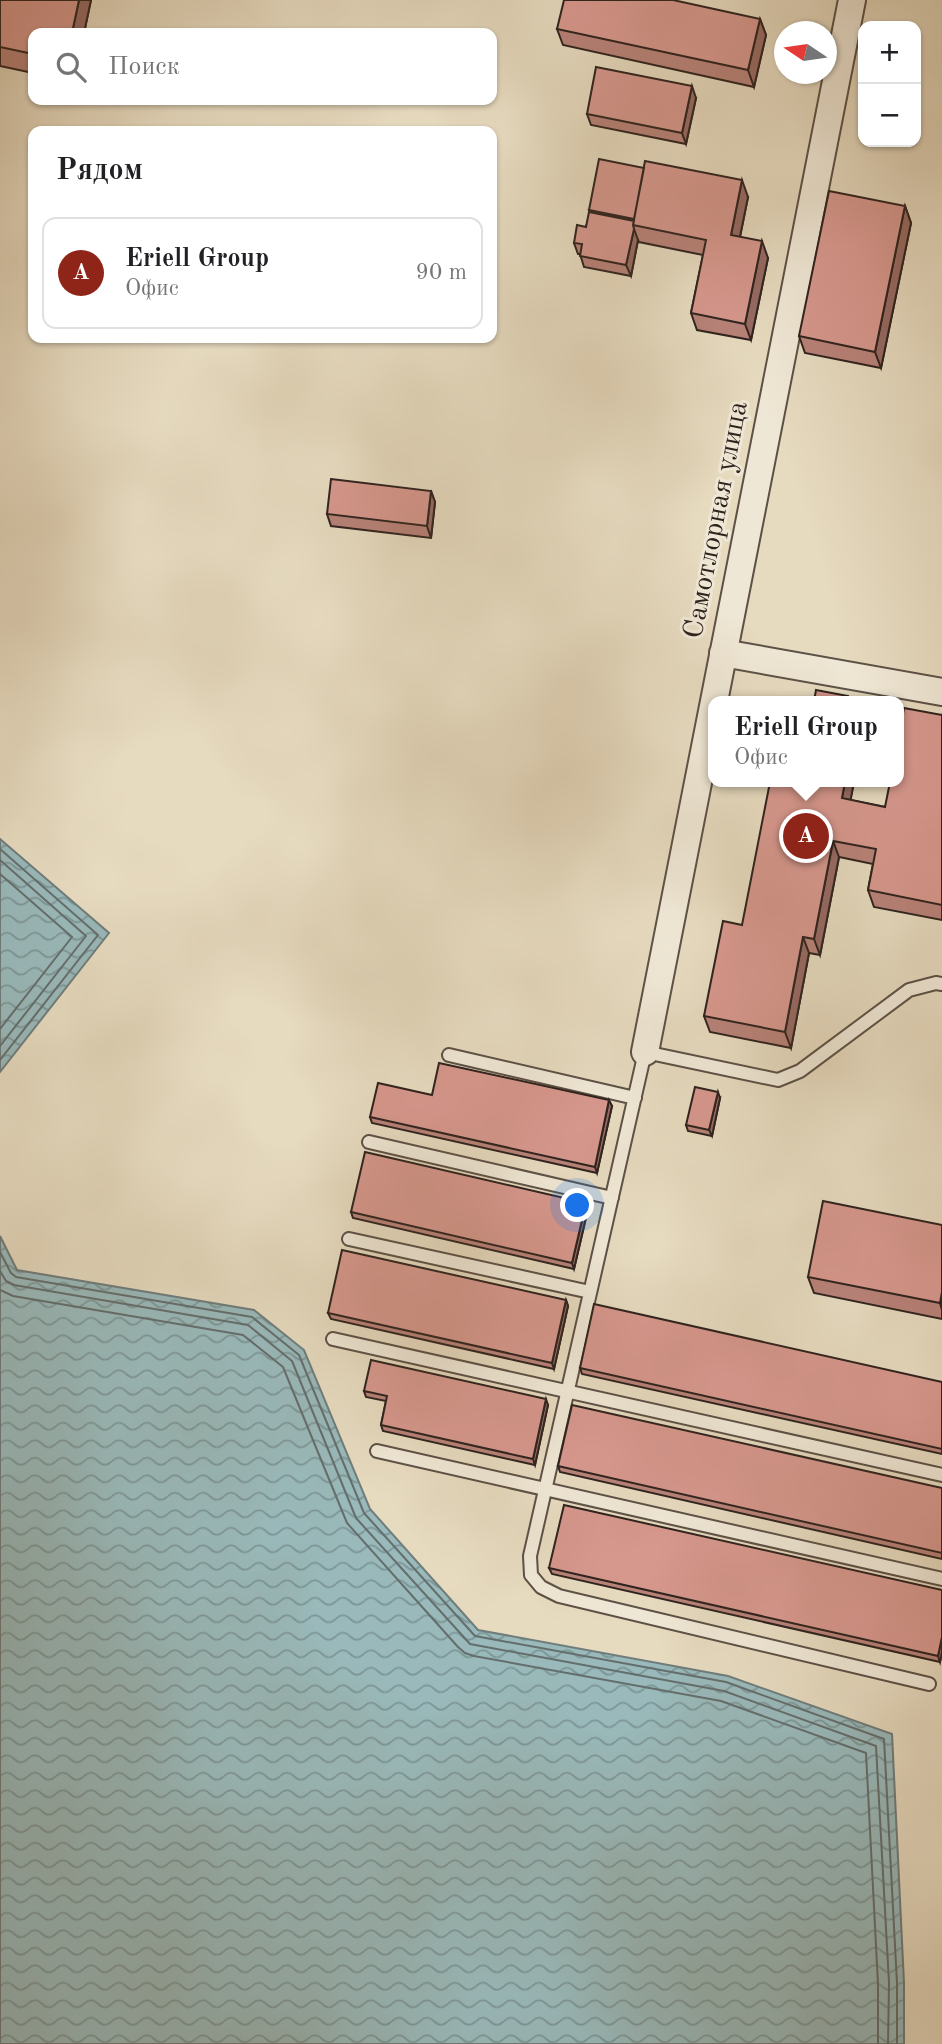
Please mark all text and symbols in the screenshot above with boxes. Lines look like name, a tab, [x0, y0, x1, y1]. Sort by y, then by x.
north arrow	[774, 21, 837, 84]
map controls	[858, 21, 921, 147]
button: +	[858, 21, 921, 84]
search box	[28, 28, 497, 105]
icon: search	[52, 48, 90, 86]
text: Поиск	[108, 54, 180, 80]
button: −	[858, 84, 921, 147]
text: Рядом	[56, 156, 143, 186]
text: Eriell Group	[125, 246, 269, 272]
text: A	[72, 261, 90, 284]
text: 90 m	[416, 261, 467, 284]
text: Офис	[125, 277, 179, 300]
street label: Самотлорная улица	[680, 399, 754, 641]
popup	[708, 696, 904, 787]
text: Eriell Group	[734, 715, 878, 741]
text: Офис	[734, 746, 788, 769]
pin: A	[783, 810, 829, 862]
your location	[560, 1188, 594, 1222]

